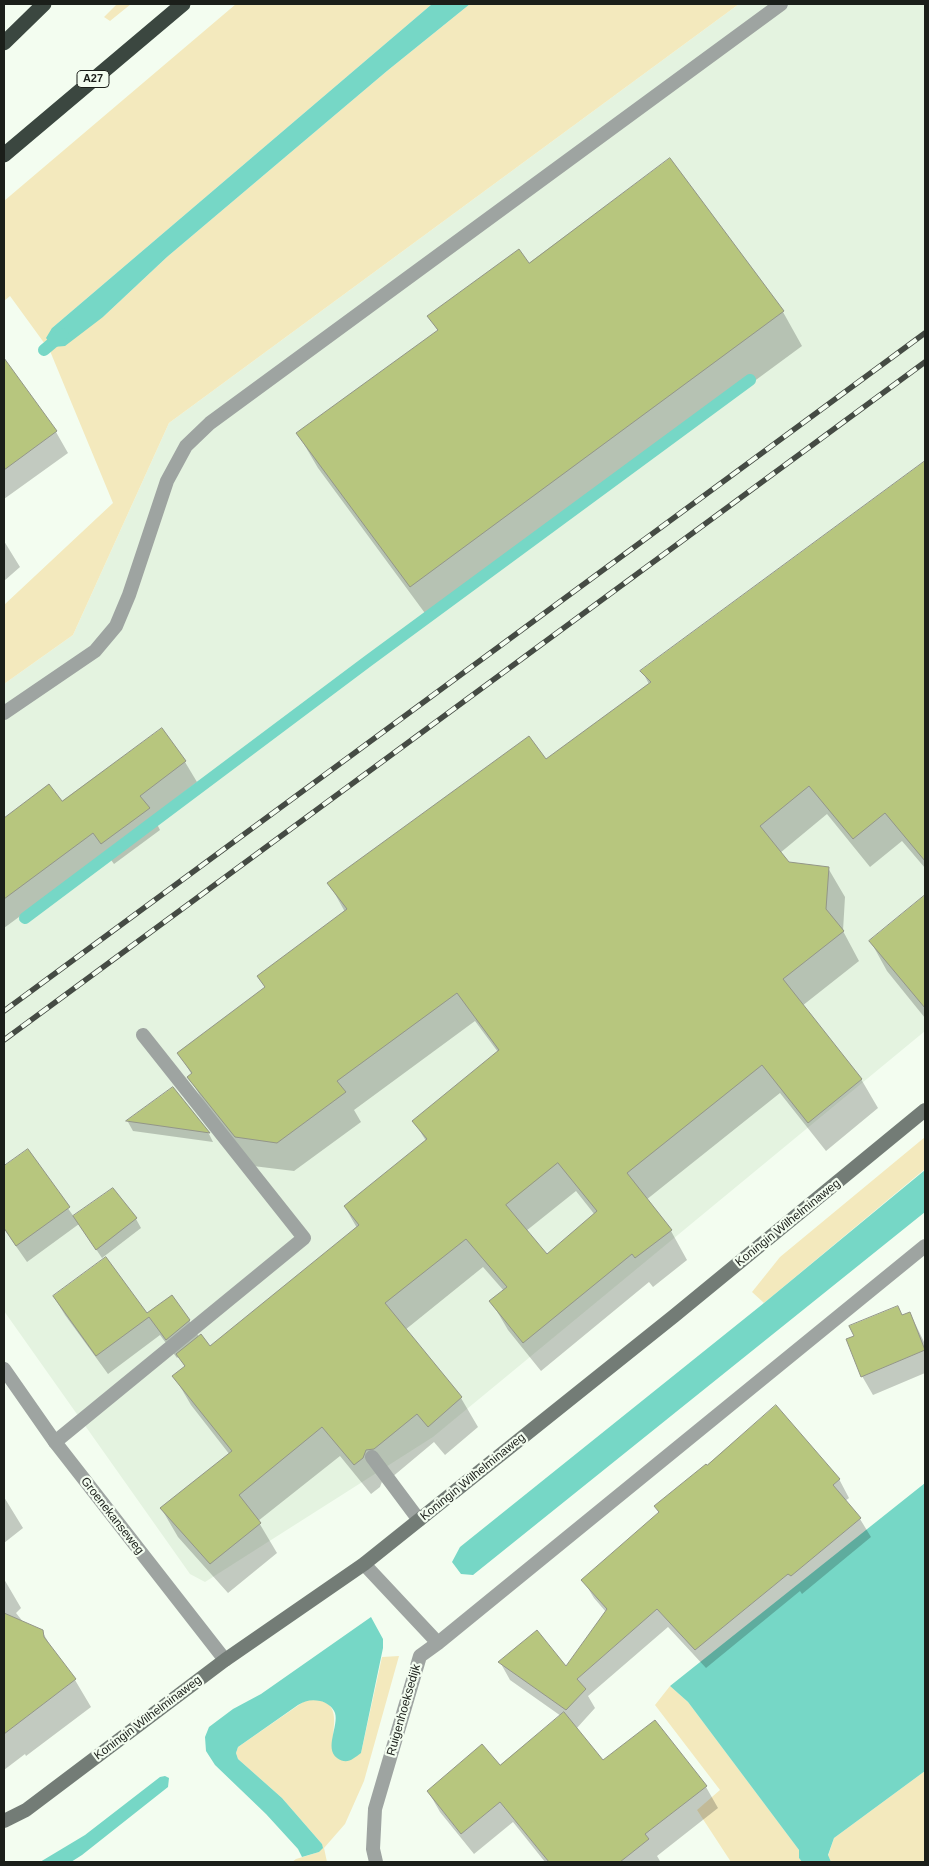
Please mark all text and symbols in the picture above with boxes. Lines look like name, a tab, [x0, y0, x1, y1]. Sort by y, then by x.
road number: A27	[77, 70, 109, 88]
street label: Koningin Wilhelminaweg	[733, 1176, 843, 1270]
street label: Koningin Wilhelminaweg	[418, 1430, 528, 1524]
street label: Groenekanseweg	[77, 1475, 147, 1557]
street label: Ruigenhoeksedijk	[384, 1662, 424, 1758]
street label: Koningin Wilhelminaweg	[91, 1673, 205, 1763]

